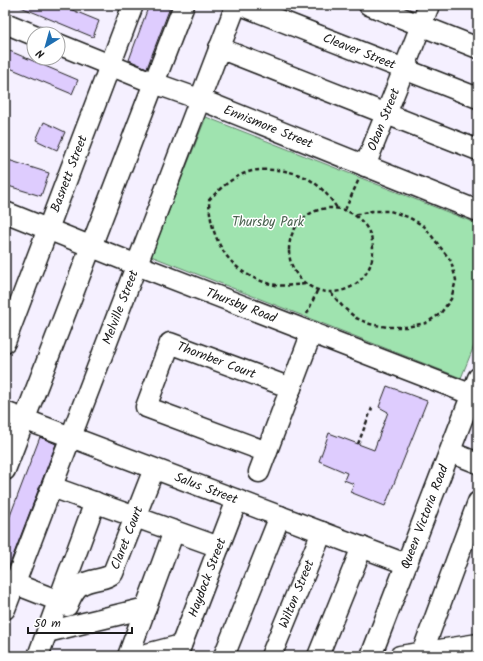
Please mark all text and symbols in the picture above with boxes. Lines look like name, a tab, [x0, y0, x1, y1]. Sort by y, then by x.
north arrow	[26, 26, 66, 66]
street label: Cleaver Street	[320, 28, 400, 76]
text: N	[32, 44, 49, 62]
street label: Oban Street	[362, 84, 406, 154]
street label: Ennismore Street	[220, 99, 317, 155]
street label: Basnett Street	[45, 131, 93, 215]
park label: Thursby Park	[232, 212, 305, 233]
street label: Melville Street	[97, 266, 145, 348]
street label: Thursby Road	[203, 282, 280, 329]
street label: Thornber Court	[174, 336, 260, 385]
street label: Queen Victoria Road	[395, 461, 454, 572]
street label: Salus Street	[171, 467, 242, 510]
street label: Claret Court	[105, 502, 149, 573]
street label: Haydock Street	[182, 534, 232, 620]
street label: Wilton Street	[273, 556, 320, 632]
scale bar	[28, 609, 132, 635]
text: 50 m	[34, 614, 61, 633]

